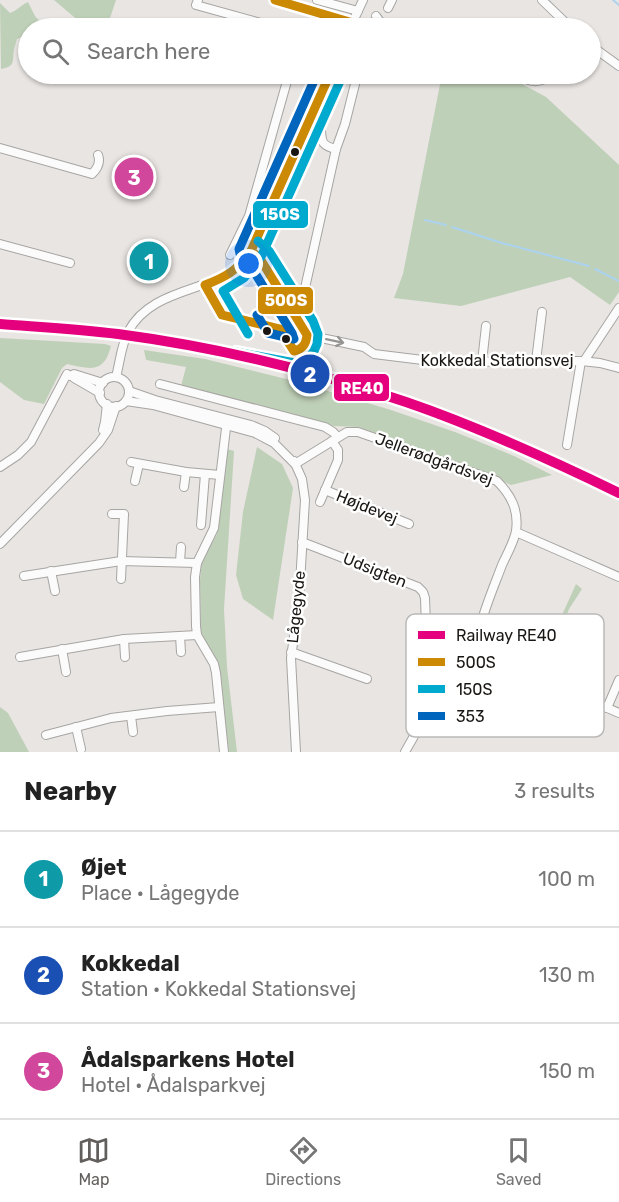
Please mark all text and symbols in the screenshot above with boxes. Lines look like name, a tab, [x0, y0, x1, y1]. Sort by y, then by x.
search box	[18, 18, 601, 84]
icon: search	[39, 35, 72, 68]
text: Search here	[87, 38, 210, 65]
unlabelled marker	[289, 146, 301, 158]
pin: 3	[114, 154, 154, 200]
line badge: 150S	[252, 200, 309, 229]
text: 150S	[260, 205, 300, 224]
pin: 1	[130, 238, 168, 284]
your location	[234, 249, 263, 278]
line badge: 500S	[257, 286, 314, 315]
text: 500S	[265, 291, 308, 310]
unlabelled marker	[261, 325, 273, 337]
unlabelled marker	[280, 333, 292, 345]
one-way arrow	[325, 336, 345, 347]
street label: Kokkedal Stationsvej	[420, 351, 574, 370]
pin: 2	[290, 352, 330, 397]
line badge: RE40	[333, 373, 390, 402]
text: RE40	[340, 379, 384, 398]
street label: Jellerødgårdsvej	[373, 429, 495, 489]
street label: Højdevej	[334, 486, 400, 528]
street label: Udsigten	[340, 549, 410, 591]
street label: Lågegyde	[283, 570, 309, 644]
legend	[406, 614, 604, 737]
text: Railway RE40	[456, 626, 557, 645]
text: 500S	[456, 653, 496, 672]
text: 150S	[456, 680, 493, 699]
text: 353	[456, 707, 485, 726]
text: Nearby	[24, 776, 117, 807]
text: 3 results	[514, 779, 595, 803]
text: Øjet	[81, 854, 127, 881]
text: 1	[39, 867, 48, 891]
text: 100 m	[538, 867, 595, 891]
text: Place · Lågegyde	[81, 881, 240, 905]
text: Kokkedal	[81, 950, 180, 977]
text: 2	[37, 963, 50, 987]
text: 130 m	[539, 963, 595, 987]
text: Station · Kokkedal Stationsvej	[81, 977, 356, 1001]
text: Ådalsparkens Hotel	[81, 1046, 295, 1073]
text: 3	[37, 1059, 50, 1083]
text: 150 m	[539, 1059, 595, 1083]
text: Hotel · Ådalsparkvej	[81, 1073, 266, 1097]
tab: Map	[77, 1134, 110, 1189]
tab: Directions	[265, 1134, 341, 1189]
tab: Saved	[496, 1134, 542, 1189]

